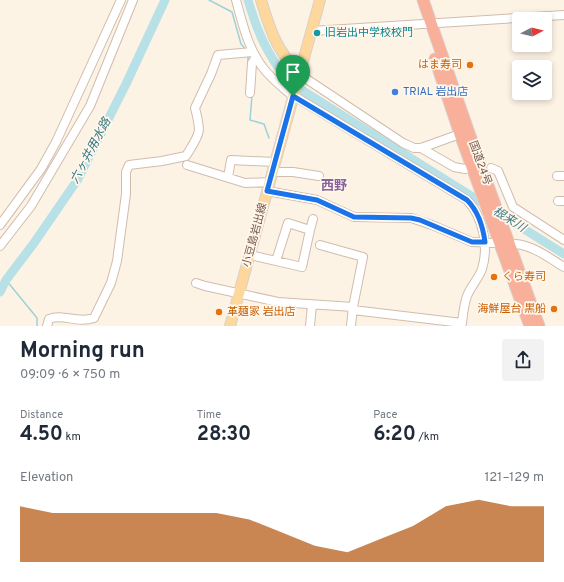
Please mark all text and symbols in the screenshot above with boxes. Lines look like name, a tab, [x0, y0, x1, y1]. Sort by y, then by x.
north arrow	[512, 12, 552, 52]
map controls	[512, 12, 552, 100]
place label: 旧岩出中学校校門	[325, 26, 413, 40]
marker: 旧岩出中学校校門	[312, 28, 322, 38]
pin	[276, 55, 310, 96]
place label: はま寿司	[418, 58, 462, 72]
marker: はま寿司	[465, 60, 475, 70]
button: layers	[512, 60, 552, 100]
icon: arrive	[282, 61, 304, 83]
place label: TRIAL 岩出店	[403, 85, 468, 99]
marker: TRIAL 岩出店	[390, 87, 400, 97]
water label: 六ヶ井用水路	[67, 115, 115, 187]
street label: 国道24号	[465, 139, 495, 187]
district label: 西野	[321, 178, 347, 195]
street label: 小豆島岩出線	[240, 201, 270, 269]
water label: 根来川	[489, 204, 530, 237]
place label: くら寿司	[502, 270, 546, 284]
marker: くら寿司	[489, 272, 499, 282]
place label: 海鮮屋台 黒船	[477, 302, 546, 316]
marker: 海鮮屋台 黒船	[549, 304, 559, 314]
place label: 革麺家 岩出店	[227, 305, 296, 319]
marker: 革麺家 岩出店	[214, 307, 224, 317]
text: Morning run	[20, 338, 145, 365]
button: share	[502, 339, 544, 381]
text: 09:09 · 6 × 750 m	[20, 367, 120, 383]
text: Distance	[20, 408, 63, 422]
text: Time	[197, 408, 221, 422]
text: Pace	[373, 408, 398, 422]
text: 4.50	[20, 422, 63, 448]
text: 28:30	[197, 422, 251, 448]
text: 6:20	[373, 422, 416, 448]
text: km	[63, 430, 81, 444]
text: /km	[416, 430, 439, 444]
text: Elevation	[20, 470, 73, 486]
text: 121–129 m	[484, 470, 544, 486]

